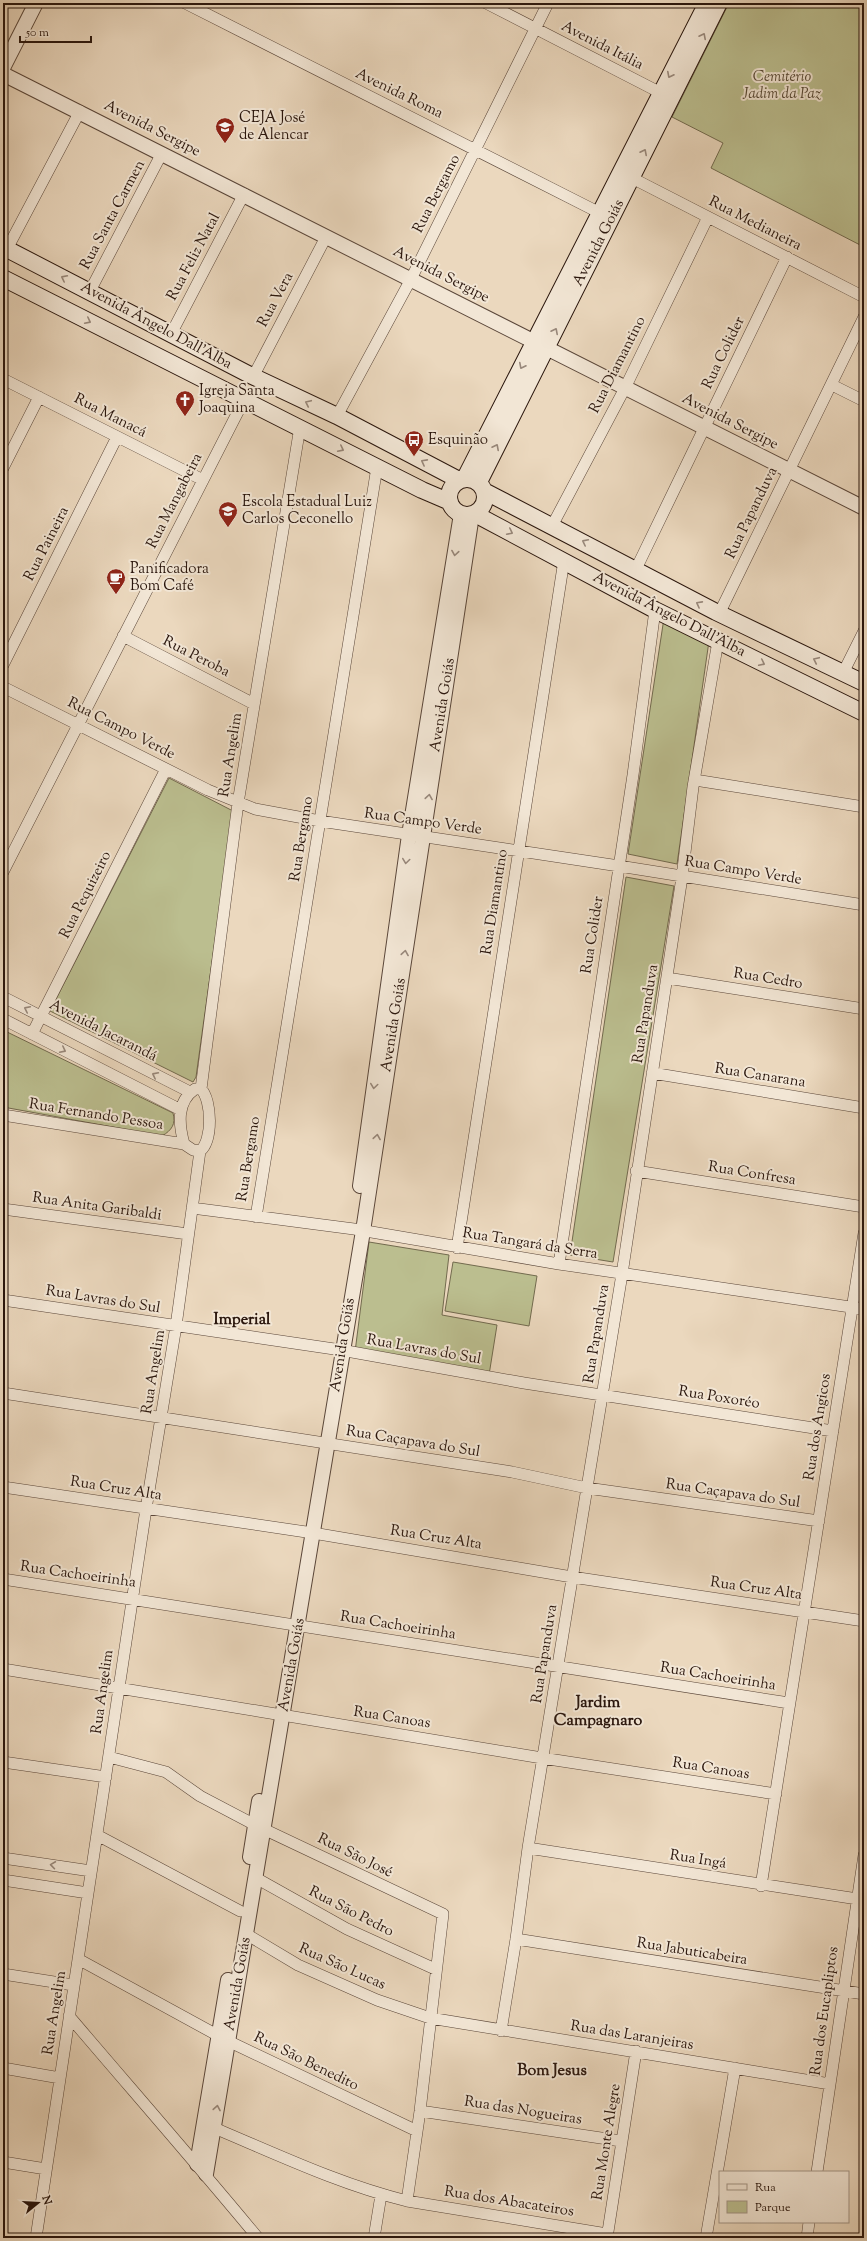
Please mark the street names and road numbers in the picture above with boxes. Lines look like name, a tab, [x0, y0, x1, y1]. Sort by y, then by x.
street label: Avenida Itália	[557, 16, 647, 76]
street label: Avenida Roma	[352, 64, 446, 124]
street label: Avenida Sergipe	[100, 96, 204, 162]
street label: Rua Bergamo	[408, 151, 466, 237]
street label: Rua Santa Carmen	[75, 156, 151, 273]
street label: Rua Medianeira	[705, 192, 805, 256]
street label: Avenida Goiás	[568, 196, 630, 290]
street label: Rua Feliz Natal	[162, 210, 226, 304]
street label: Avenida Sergipe	[389, 242, 493, 308]
street label: Rua Vera	[253, 269, 299, 331]
street label: Avenida Ângelo Dall'Alba	[77, 276, 236, 375]
street label: Rua Diamantino	[584, 313, 652, 417]
street label: Rua Colider	[697, 313, 751, 393]
street label: Rua Manacá	[70, 389, 150, 443]
street label: Avenida Sergipe	[678, 389, 782, 455]
street label: Rua Mangabeira	[142, 450, 208, 552]
street label: Rua Papanduva	[721, 463, 783, 562]
street label: Rua Paineira	[19, 503, 75, 585]
street label: Avenida Ângelo Dall'Alba	[589, 566, 749, 663]
street label: Rua Peroba	[159, 631, 233, 683]
street label: Avenida Goiás	[425, 656, 461, 754]
street label: Rua Campo Verde	[63, 693, 179, 765]
street label: Rua Angelim	[214, 711, 248, 799]
street label: Rua Bergamo	[285, 795, 319, 883]
street label: Rua Campo Verde	[363, 803, 483, 841]
street label: Rua Pequizeiro	[55, 848, 117, 942]
street label: Rua Diamantino	[476, 848, 514, 956]
street label: Rua Campo Verde	[683, 851, 803, 891]
street label: Rua Colider	[577, 894, 610, 975]
street label: Rua Papanduva	[628, 963, 664, 1065]
street label: Rua Cedro	[732, 963, 804, 995]
street label: Avenida Goiás	[376, 976, 412, 1074]
street label: Avenida Jacarandá	[45, 995, 161, 1067]
street label: Rua Canarana	[713, 1058, 807, 1094]
street label: Rua Fernando Pessoa	[27, 1094, 165, 1136]
street label: Rua Bergamo	[232, 1115, 266, 1203]
street label: Rua Confresa	[707, 1157, 797, 1191]
street label: Rua Anita Garibaldi	[31, 1188, 163, 1226]
street label: Rua Tangará da Serra	[461, 1223, 599, 1265]
street label: Rua Lavras do Sul	[44, 1281, 162, 1319]
street label: Rua Papanduva	[579, 1283, 615, 1385]
street label: Avenida Goiás	[325, 1296, 361, 1394]
street label: Rua Angelim	[137, 1328, 171, 1416]
street label: Rua Lavras do Sul	[365, 1330, 483, 1370]
street label: Rua dos Angicos	[799, 1372, 837, 1482]
street label: Rua Poxoréo	[677, 1381, 761, 1415]
street label: Rua Caçapava do Sul	[344, 1421, 482, 1463]
street label: Rua Cruz Alta	[69, 1471, 163, 1507]
street label: Rua Caçapava do Sul	[664, 1474, 802, 1514]
street label: Rua Cruz Alta	[389, 1520, 483, 1556]
street label: Rua Cachoeirinha	[19, 1556, 137, 1594]
street label: Rua Cruz Alta	[709, 1572, 803, 1606]
street label: Rua Papanduva	[527, 1603, 563, 1705]
street label: Rua Cachoeirinha	[339, 1606, 457, 1646]
street label: Avenida Goiás	[273, 1616, 311, 1714]
street label: Rua Angelim	[87, 1648, 119, 1736]
street label: Rua Cachoeirinha	[659, 1657, 777, 1697]
street label: Rua Canoas	[352, 1702, 432, 1734]
street label: Rua Canoas	[671, 1753, 751, 1785]
street label: Rua São José	[314, 1829, 396, 1883]
street label: Rua Ingá	[668, 1845, 728, 1875]
street label: Rua São Pedro	[305, 1882, 397, 1942]
street label: Rua Jabuticabeira	[635, 1933, 749, 1971]
street label: Avenida Goiás	[219, 1935, 257, 2033]
street label: Rua São Lucas	[295, 1938, 389, 1996]
street label: Rua dos Eucapliptos	[806, 1945, 844, 2077]
street label: Rua Angelim	[38, 1969, 72, 2057]
street label: Rua das Laranjeiras	[569, 2016, 695, 2056]
street label: Rua São Benedito	[250, 2028, 362, 2096]
street label: Rua Monte Alegre	[587, 2082, 627, 2202]
street label: Rua das Nogueiras	[463, 2091, 584, 2131]
street label: Rua dos Abacateiros	[443, 2181, 576, 2223]

